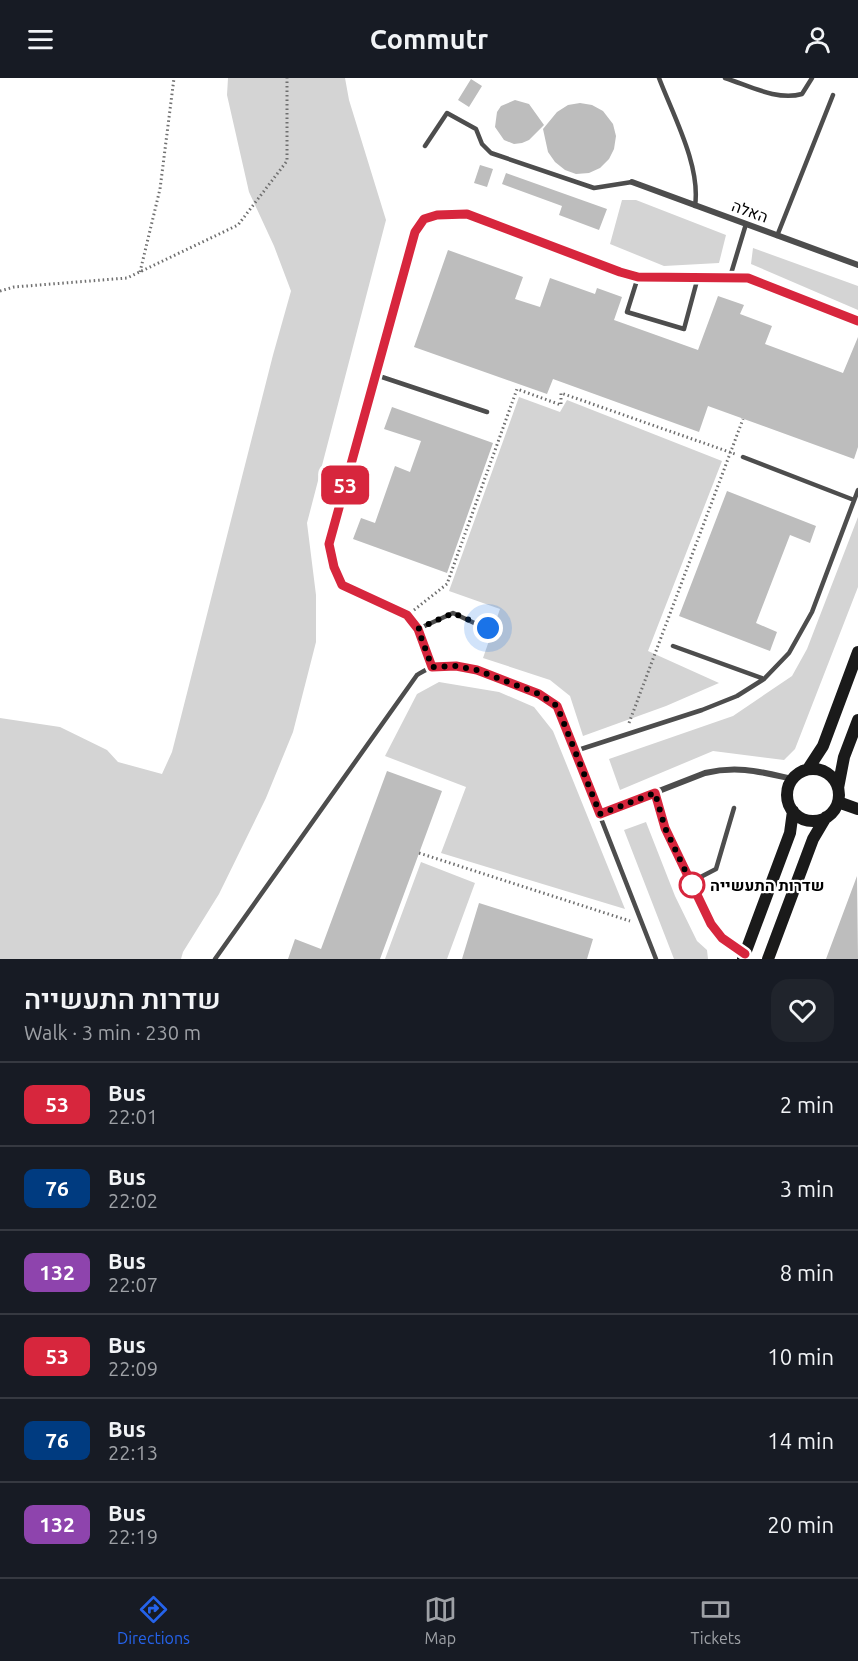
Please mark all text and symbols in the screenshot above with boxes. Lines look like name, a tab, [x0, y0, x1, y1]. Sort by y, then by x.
icon: menu	[24, 23, 57, 56]
icon: person	[801, 23, 834, 56]
text: Commutr	[370, 24, 488, 54]
street label: האלה	[729, 196, 771, 226]
line badge: 53	[318, 466, 372, 504]
text: 53	[333, 473, 357, 497]
your location	[473, 613, 503, 643]
marker: שדרות התעשייה	[679, 872, 705, 898]
place label: שדרות התעשייה	[710, 876, 825, 894]
button: heart	[771, 979, 834, 1042]
text: שדרות התעשייה	[24, 983, 221, 1014]
text: Walk · 3 min · 230 m	[24, 1021, 201, 1044]
text: Bus	[108, 1080, 146, 1105]
text: 53	[45, 1092, 69, 1116]
text: 2 min	[780, 1092, 834, 1117]
text: 22:01	[108, 1105, 158, 1128]
text: Bus	[108, 1164, 146, 1189]
text: 76	[45, 1176, 69, 1200]
text: 3 min	[780, 1176, 834, 1201]
text: 22:02	[108, 1189, 158, 1212]
text: Bus	[108, 1248, 146, 1273]
text: 132	[39, 1260, 75, 1284]
text: 8 min	[780, 1260, 834, 1285]
text: 22:07	[108, 1273, 158, 1296]
text: Bus	[108, 1332, 146, 1357]
text: 53	[45, 1344, 69, 1368]
text: 10 min	[767, 1344, 834, 1369]
text: 22:09	[108, 1357, 158, 1380]
text: Bus	[108, 1416, 146, 1441]
text: 76	[45, 1428, 69, 1452]
text: 14 min	[767, 1428, 834, 1453]
text: 22:13	[108, 1441, 158, 1464]
text: Bus	[108, 1500, 146, 1525]
text: 132	[39, 1512, 75, 1536]
text: 20 min	[767, 1512, 834, 1537]
text: 22:19	[108, 1525, 158, 1548]
tab: Directions	[117, 1593, 190, 1647]
tab: Map	[424, 1593, 457, 1647]
tab: Tickets	[691, 1593, 741, 1647]

